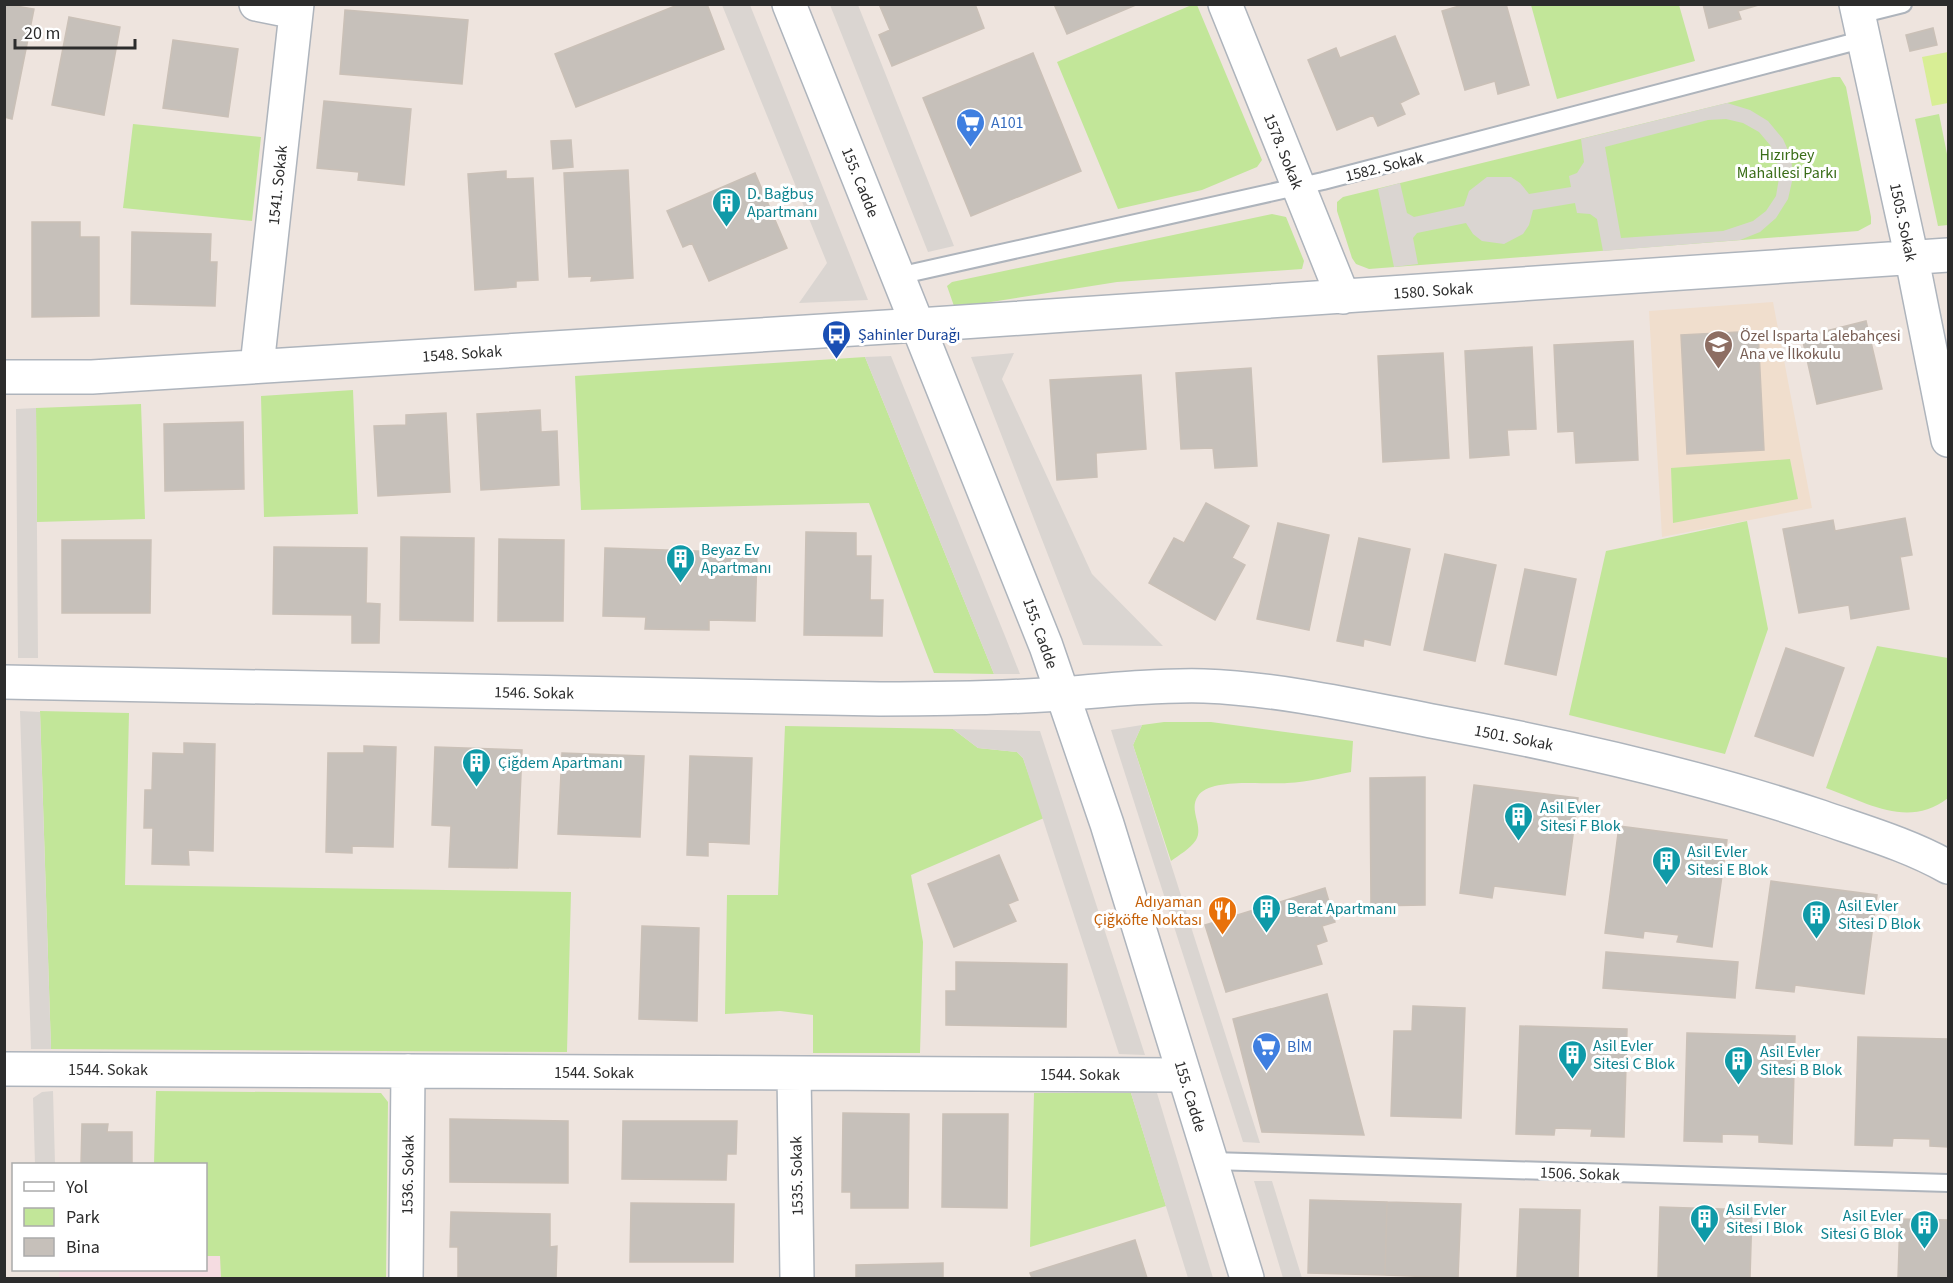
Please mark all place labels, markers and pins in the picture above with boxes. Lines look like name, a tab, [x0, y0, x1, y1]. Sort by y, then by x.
supermarket icon: A101	[954, 106, 986, 148]
place label: A101	[991, 112, 1024, 134]
place label: D. Bağbuş Apartmanı	[747, 183, 817, 223]
building icon: D. Bağbuş Apartmanı	[710, 186, 742, 228]
bus stop icon: Şahinler Durağı	[821, 318, 853, 360]
place label: Şahinler Durağı	[858, 324, 961, 346]
place label: Özel Isparta Lalebahçesi Ana ve İlkokulu	[1740, 325, 1901, 365]
school or university icon: Özel Isparta Lalebahçesi Ana ve İlkokulu	[1703, 328, 1735, 370]
place label: Beyaz Ev Apartmanı	[701, 539, 771, 579]
building icon: Beyaz Ev Apartmanı	[664, 542, 696, 584]
building icon: Çiğdem Apartmanı	[461, 746, 493, 788]
place label: Çiğdem Apartmanı	[498, 752, 623, 774]
place label: Asil Evler Sitesi F Blok	[1540, 797, 1621, 837]
building icon: Asil Evler Sitesi F Blok	[1503, 800, 1535, 842]
place label: Asil Evler Sitesi E Blok	[1687, 841, 1768, 881]
building icon: Asil Evler Sitesi E Blok	[1650, 844, 1682, 886]
place label: Adıyaman Çiğköfte Noktası	[1094, 891, 1202, 931]
building icon: Berat Apartmanı	[1250, 892, 1282, 934]
restaurant icon: Adıyaman Çiğköfte Noktası	[1207, 894, 1239, 936]
place label: Asil Evler Sitesi D Blok	[1838, 895, 1921, 935]
place label: Berat Apartmanı	[1287, 898, 1396, 920]
building icon: Asil Evler Sitesi D Blok	[1801, 898, 1833, 940]
supermarket icon: BİM	[1250, 1030, 1282, 1072]
place label: Asil Evler Sitesi C Blok	[1593, 1035, 1675, 1075]
place label: BİM	[1287, 1036, 1312, 1058]
building icon: Asil Evler Sitesi C Blok	[1556, 1038, 1588, 1080]
place label: Asil Evler Sitesi B Blok	[1760, 1041, 1842, 1081]
building icon: Asil Evler Sitesi B Blok	[1723, 1044, 1755, 1086]
place label: Asil Evler Sitesi I Blok	[1726, 1199, 1803, 1239]
building icon: Asil Evler Sitesi I Blok	[1689, 1202, 1721, 1244]
place label: Asil Evler Sitesi G Blok	[1820, 1205, 1903, 1245]
building icon: Asil Evler Sitesi G Blok	[1908, 1208, 1940, 1250]

